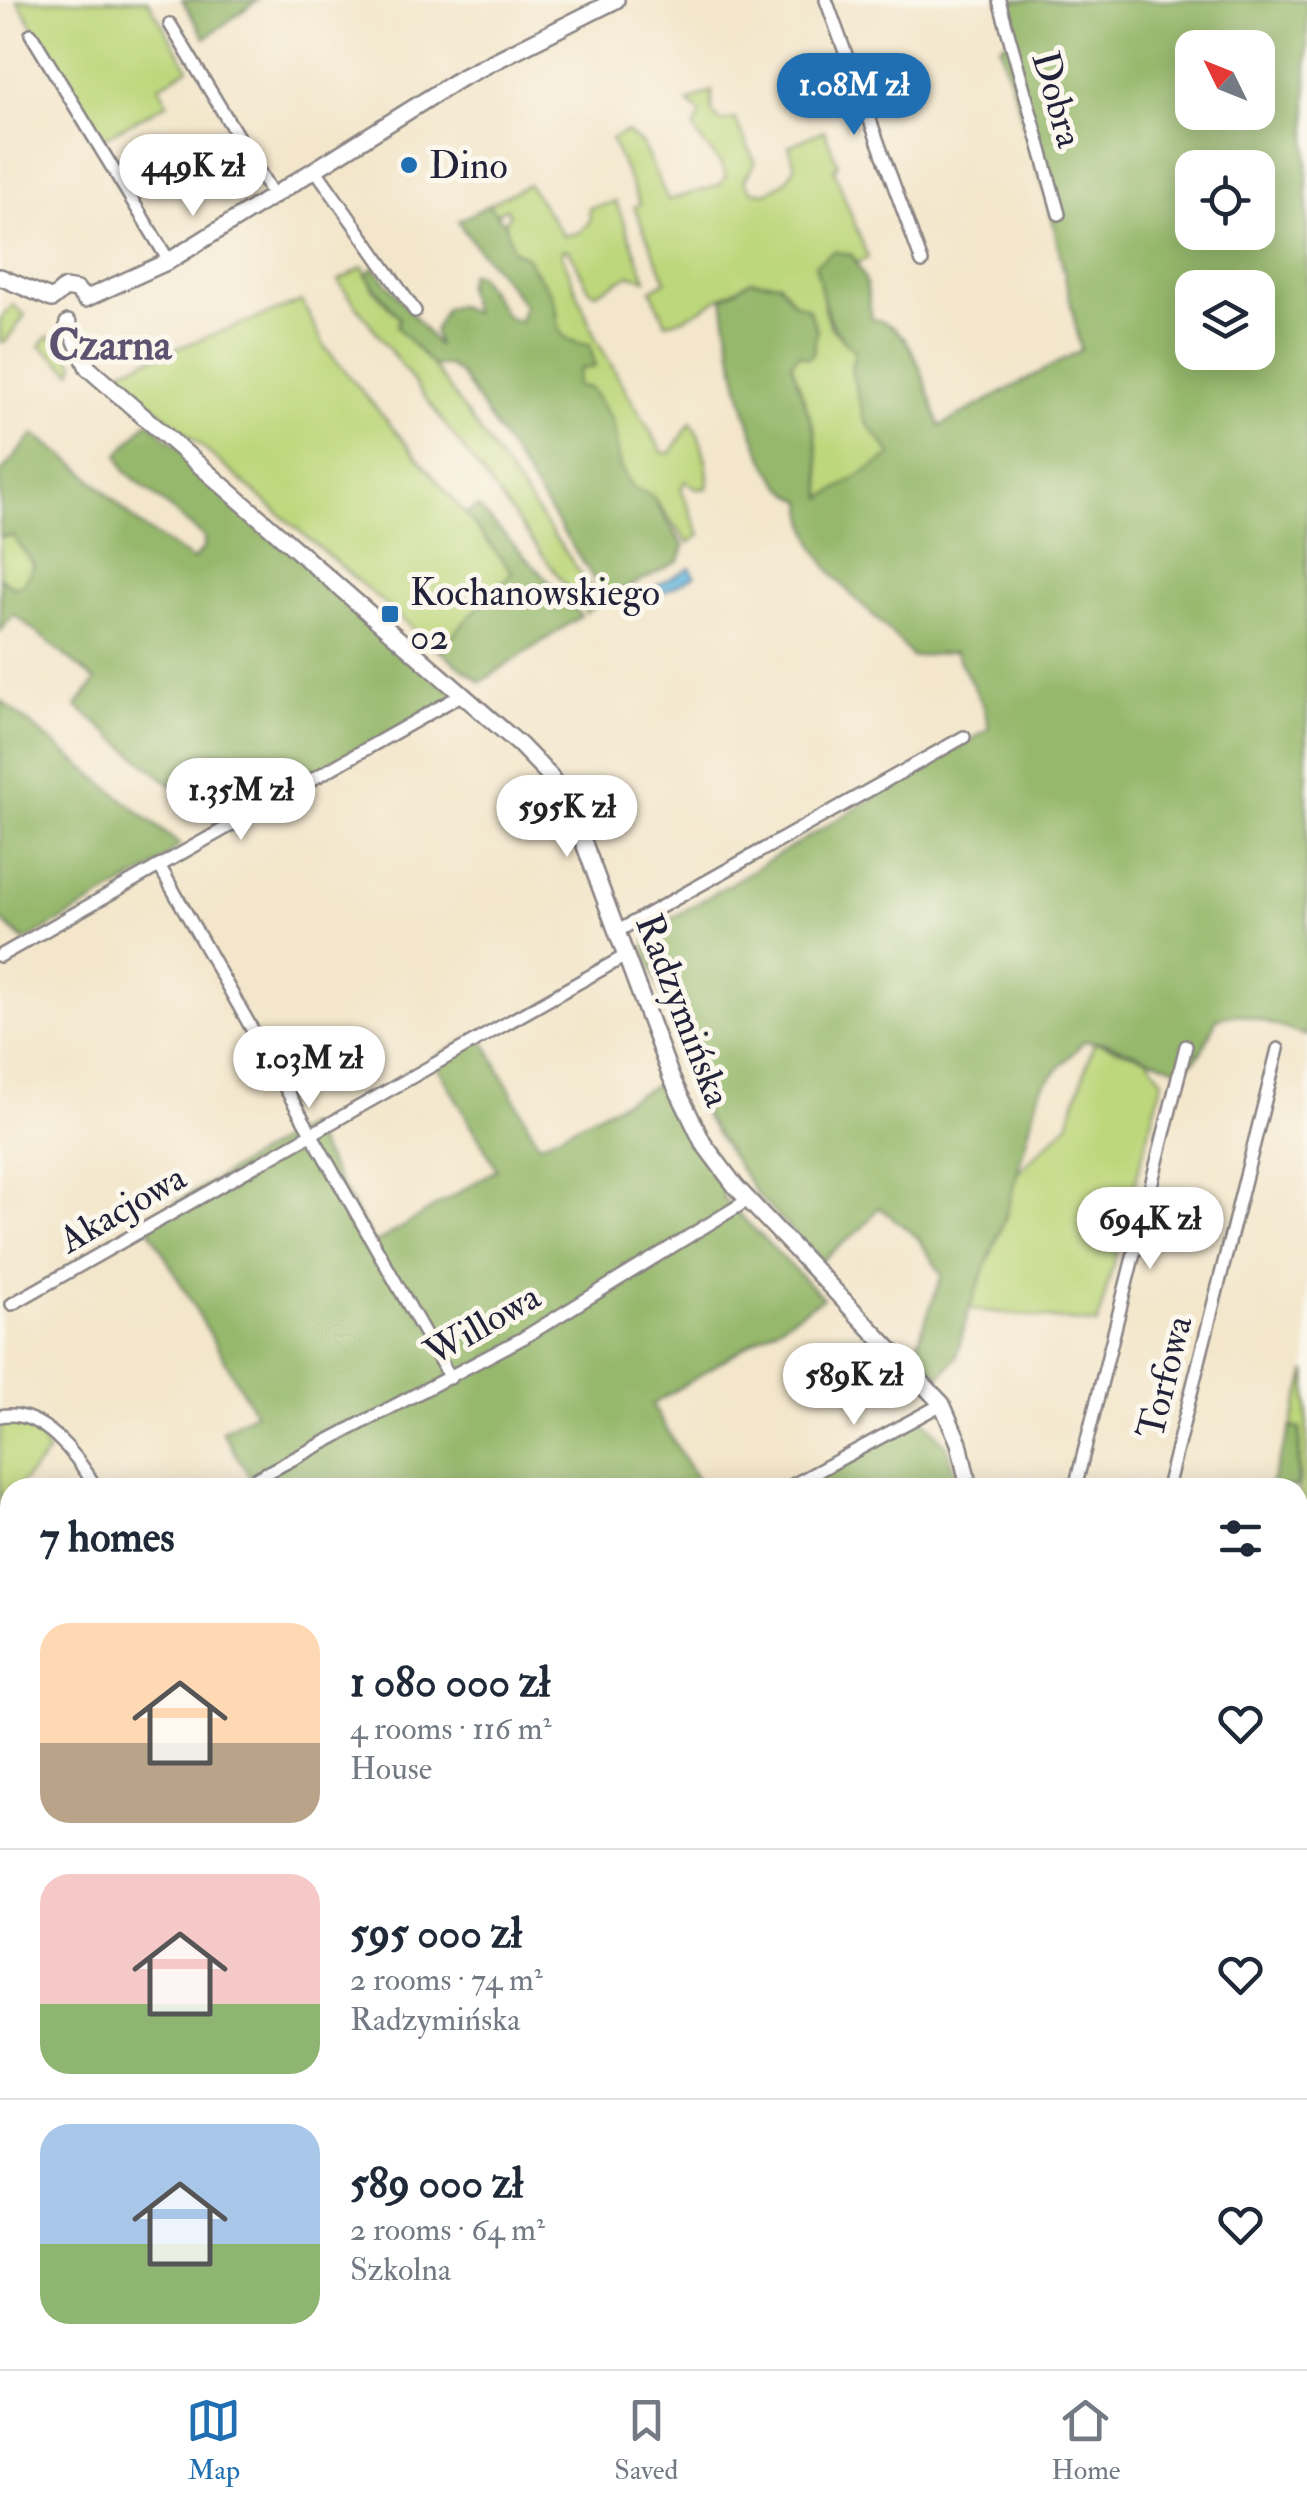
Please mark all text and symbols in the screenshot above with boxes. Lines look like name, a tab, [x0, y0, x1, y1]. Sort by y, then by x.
north arrow	[1175, 30, 1275, 130]
map controls	[1175, 30, 1275, 370]
street label: Dobra	[1021, 46, 1094, 153]
pin: 1.08M zł	[751, 53, 957, 138]
text: 1.08M zł	[799, 65, 909, 105]
pin: 449K zł	[101, 134, 285, 219]
place label: Dino	[429, 142, 508, 190]
text: 449K zł	[141, 146, 245, 186]
button: locate	[1175, 150, 1275, 250]
marker: Dino	[398, 154, 420, 176]
button: layers	[1175, 270, 1275, 370]
district label: Czarna	[49, 320, 173, 372]
place label: Kochanowskiego 02	[410, 569, 660, 661]
marker: Kochanowskiego 02	[379, 603, 401, 625]
pin: 1.35M zł	[138, 758, 344, 843]
text: 1.35M zł	[188, 770, 294, 810]
pin: 595K zł	[475, 775, 659, 860]
text: 595K zł	[518, 787, 616, 827]
street label: Radzymińska	[624, 907, 742, 1114]
pin: 1.03M zł	[206, 1026, 412, 1111]
text: 1.03M zł	[255, 1038, 363, 1078]
street label: Akacjowa	[50, 1153, 195, 1265]
pin: 694K zł	[1058, 1187, 1242, 1272]
text: 694K zł	[1099, 1199, 1201, 1239]
street label: Willowa	[415, 1273, 549, 1377]
street label: Torfowa	[1127, 1310, 1203, 1444]
pin: 589K zł	[762, 1343, 946, 1428]
text: 589K zł	[805, 1355, 903, 1395]
icon: filters	[1213, 1511, 1268, 1566]
text: 7 homes	[40, 1512, 175, 1564]
text: 1 080 000 zł	[350, 1657, 550, 1709]
icon: home	[120, 1663, 240, 1783]
icon: heart	[1213, 1696, 1268, 1751]
text: 4 rooms · 116 m²	[350, 1709, 552, 1749]
text: House	[350, 1749, 432, 1789]
text: 595 000 zł	[350, 1908, 522, 1960]
icon: home	[120, 1914, 240, 2034]
icon: heart	[1213, 1947, 1268, 2002]
text: 2 rooms · 74 m²	[350, 1960, 543, 2000]
text: Radzymińska	[350, 2000, 520, 2040]
text: 589 000 zł	[350, 2158, 523, 2210]
icon: home	[120, 2164, 240, 2284]
icon: heart	[1213, 2197, 1268, 2252]
text: 2 rooms · 64 m²	[350, 2210, 545, 2250]
text: Szkolna	[350, 2250, 451, 2290]
tab: Map	[186, 2393, 241, 2488]
tab: Saved	[614, 2393, 678, 2488]
tab: Home	[1051, 2393, 1121, 2488]

